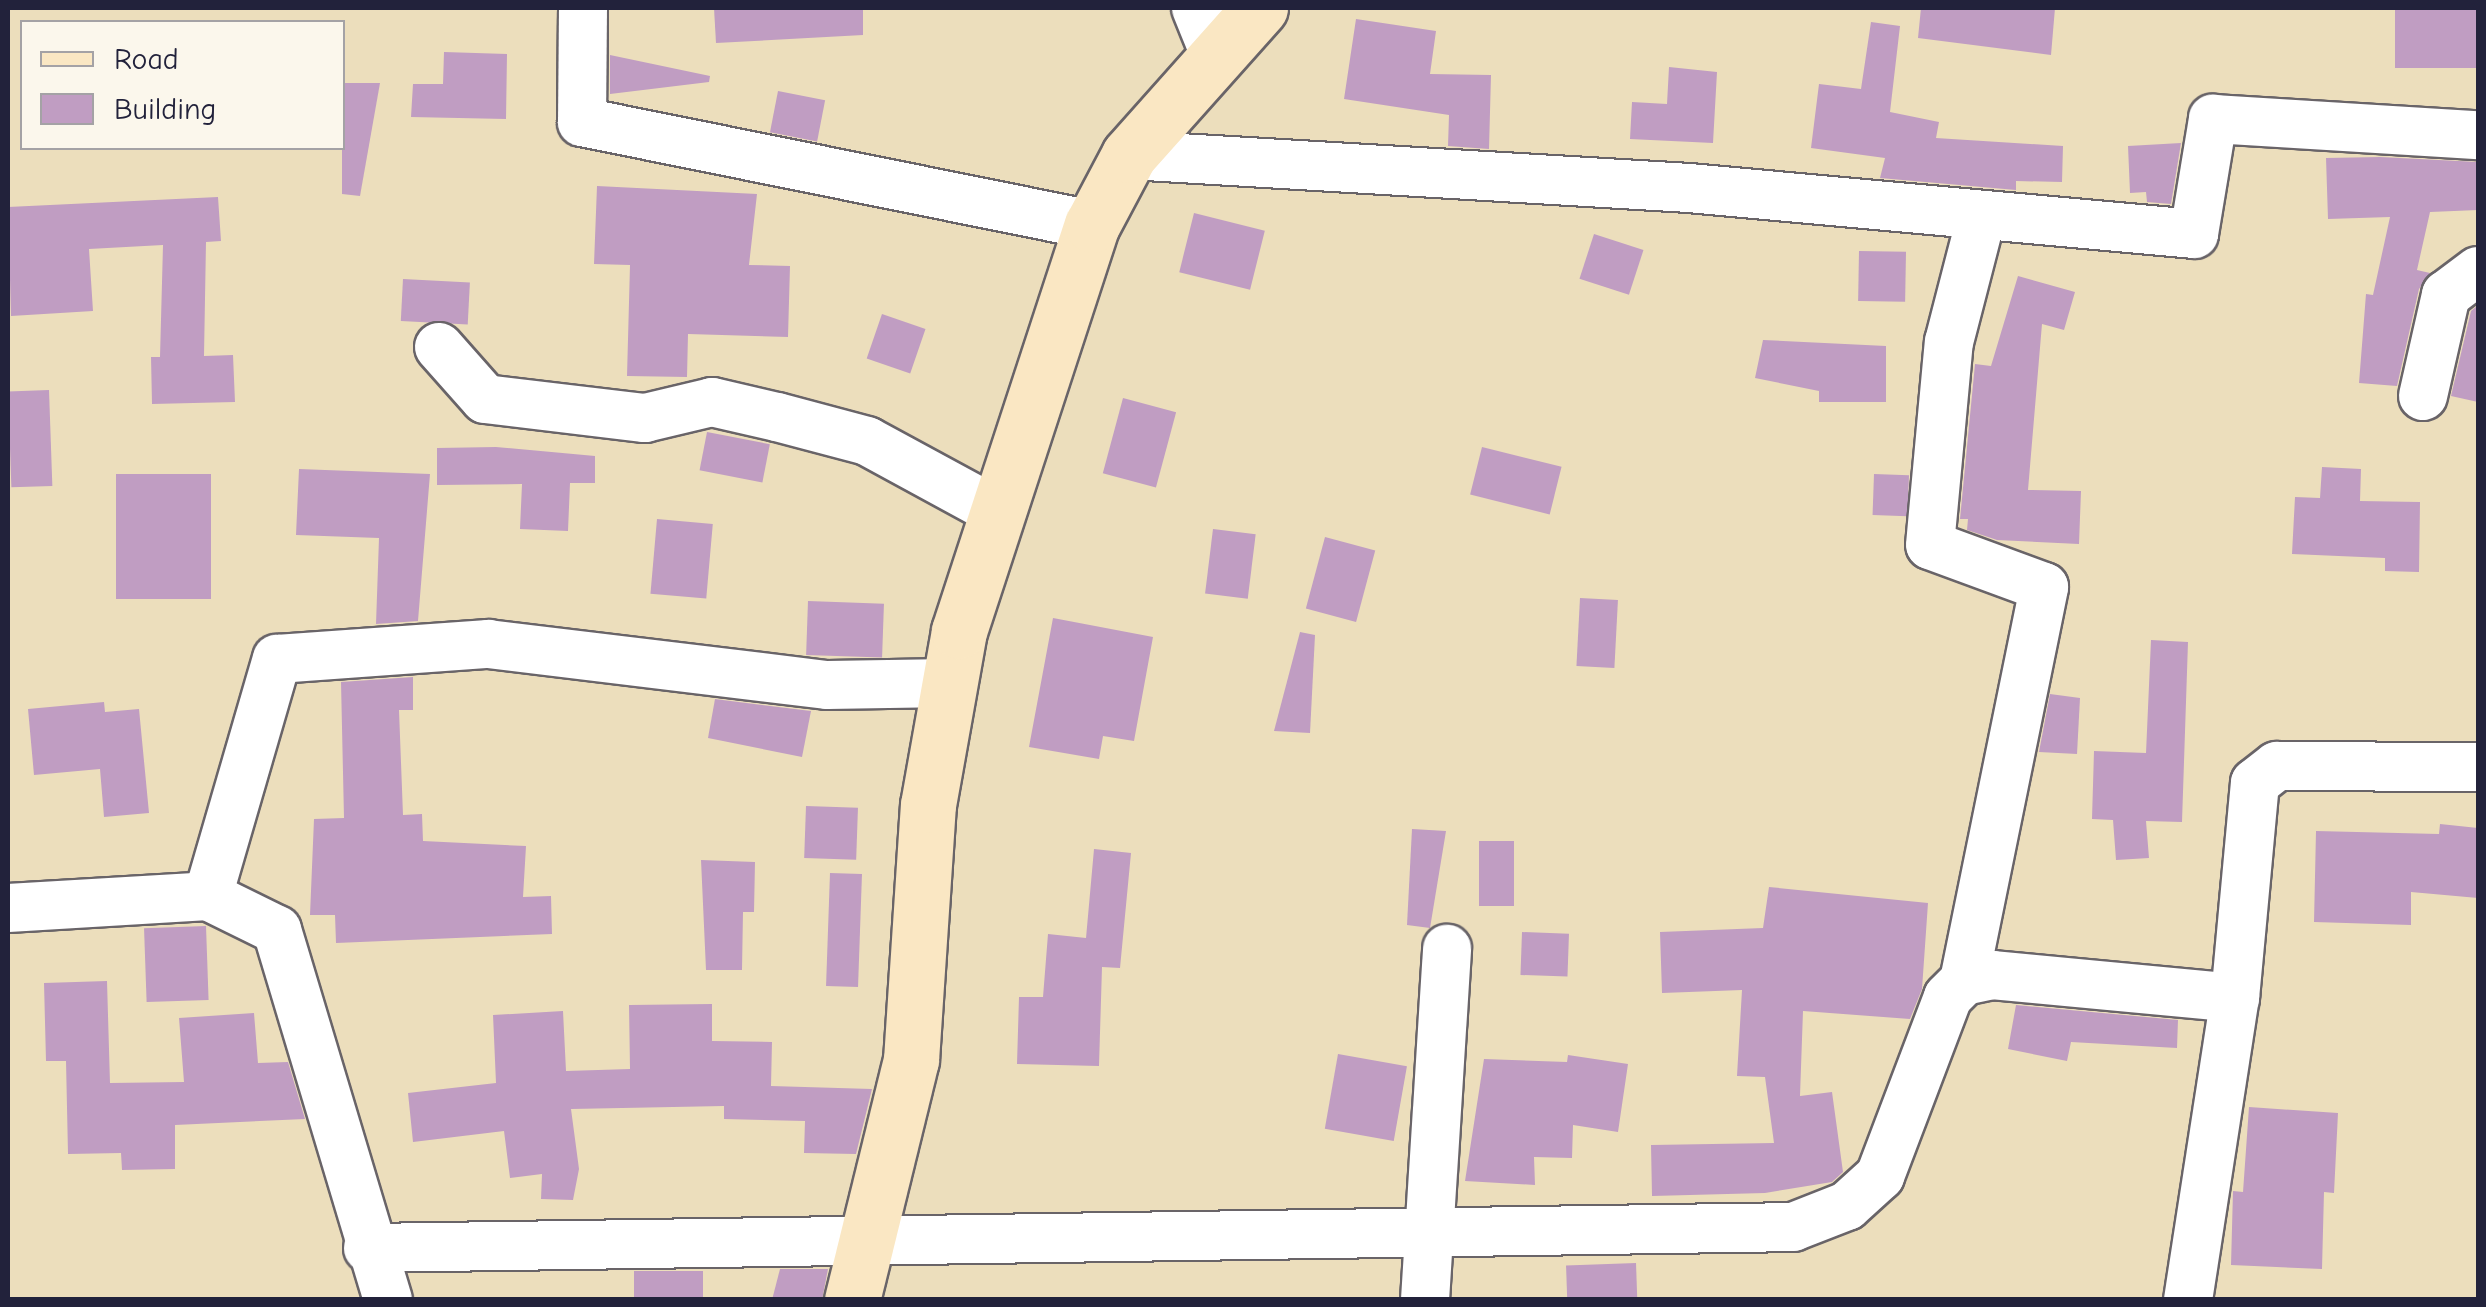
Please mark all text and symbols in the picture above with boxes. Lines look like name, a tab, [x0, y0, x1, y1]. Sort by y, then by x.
legend	[20, 20, 345, 150]
text: Road	[114, 42, 179, 77]
text: Building	[114, 92, 217, 127]

